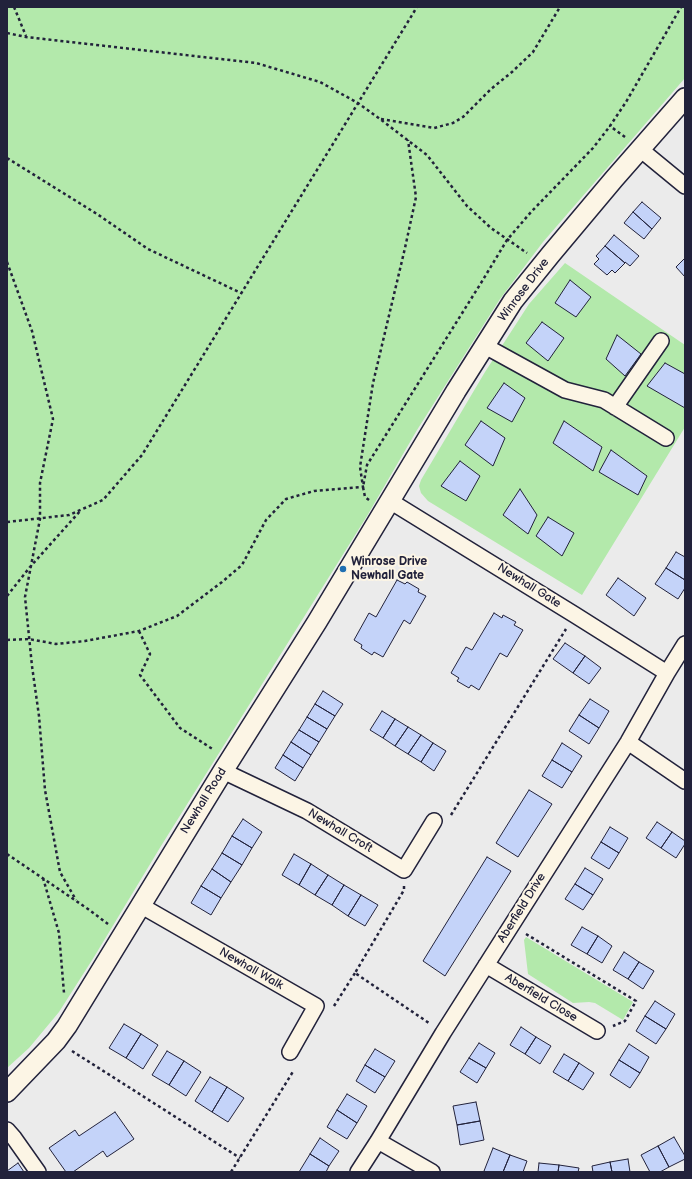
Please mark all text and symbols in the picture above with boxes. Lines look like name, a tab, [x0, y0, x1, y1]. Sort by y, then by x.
street label: Winrose Drive	[496, 256, 552, 324]
place label: Winrose Drive Newhall Gate	[351, 555, 427, 583]
street label: Newhall Gate	[494, 561, 564, 611]
marker: Winrose Drive Newhall Gate	[338, 564, 348, 574]
street label: Newhall Road	[178, 765, 230, 837]
street label: Newhall Croft	[305, 806, 375, 856]
street label: Aberfield Drive	[495, 871, 549, 945]
street label: Newhall Walk	[216, 945, 286, 993]
street label: Aberfield Close	[502, 971, 580, 1025]

